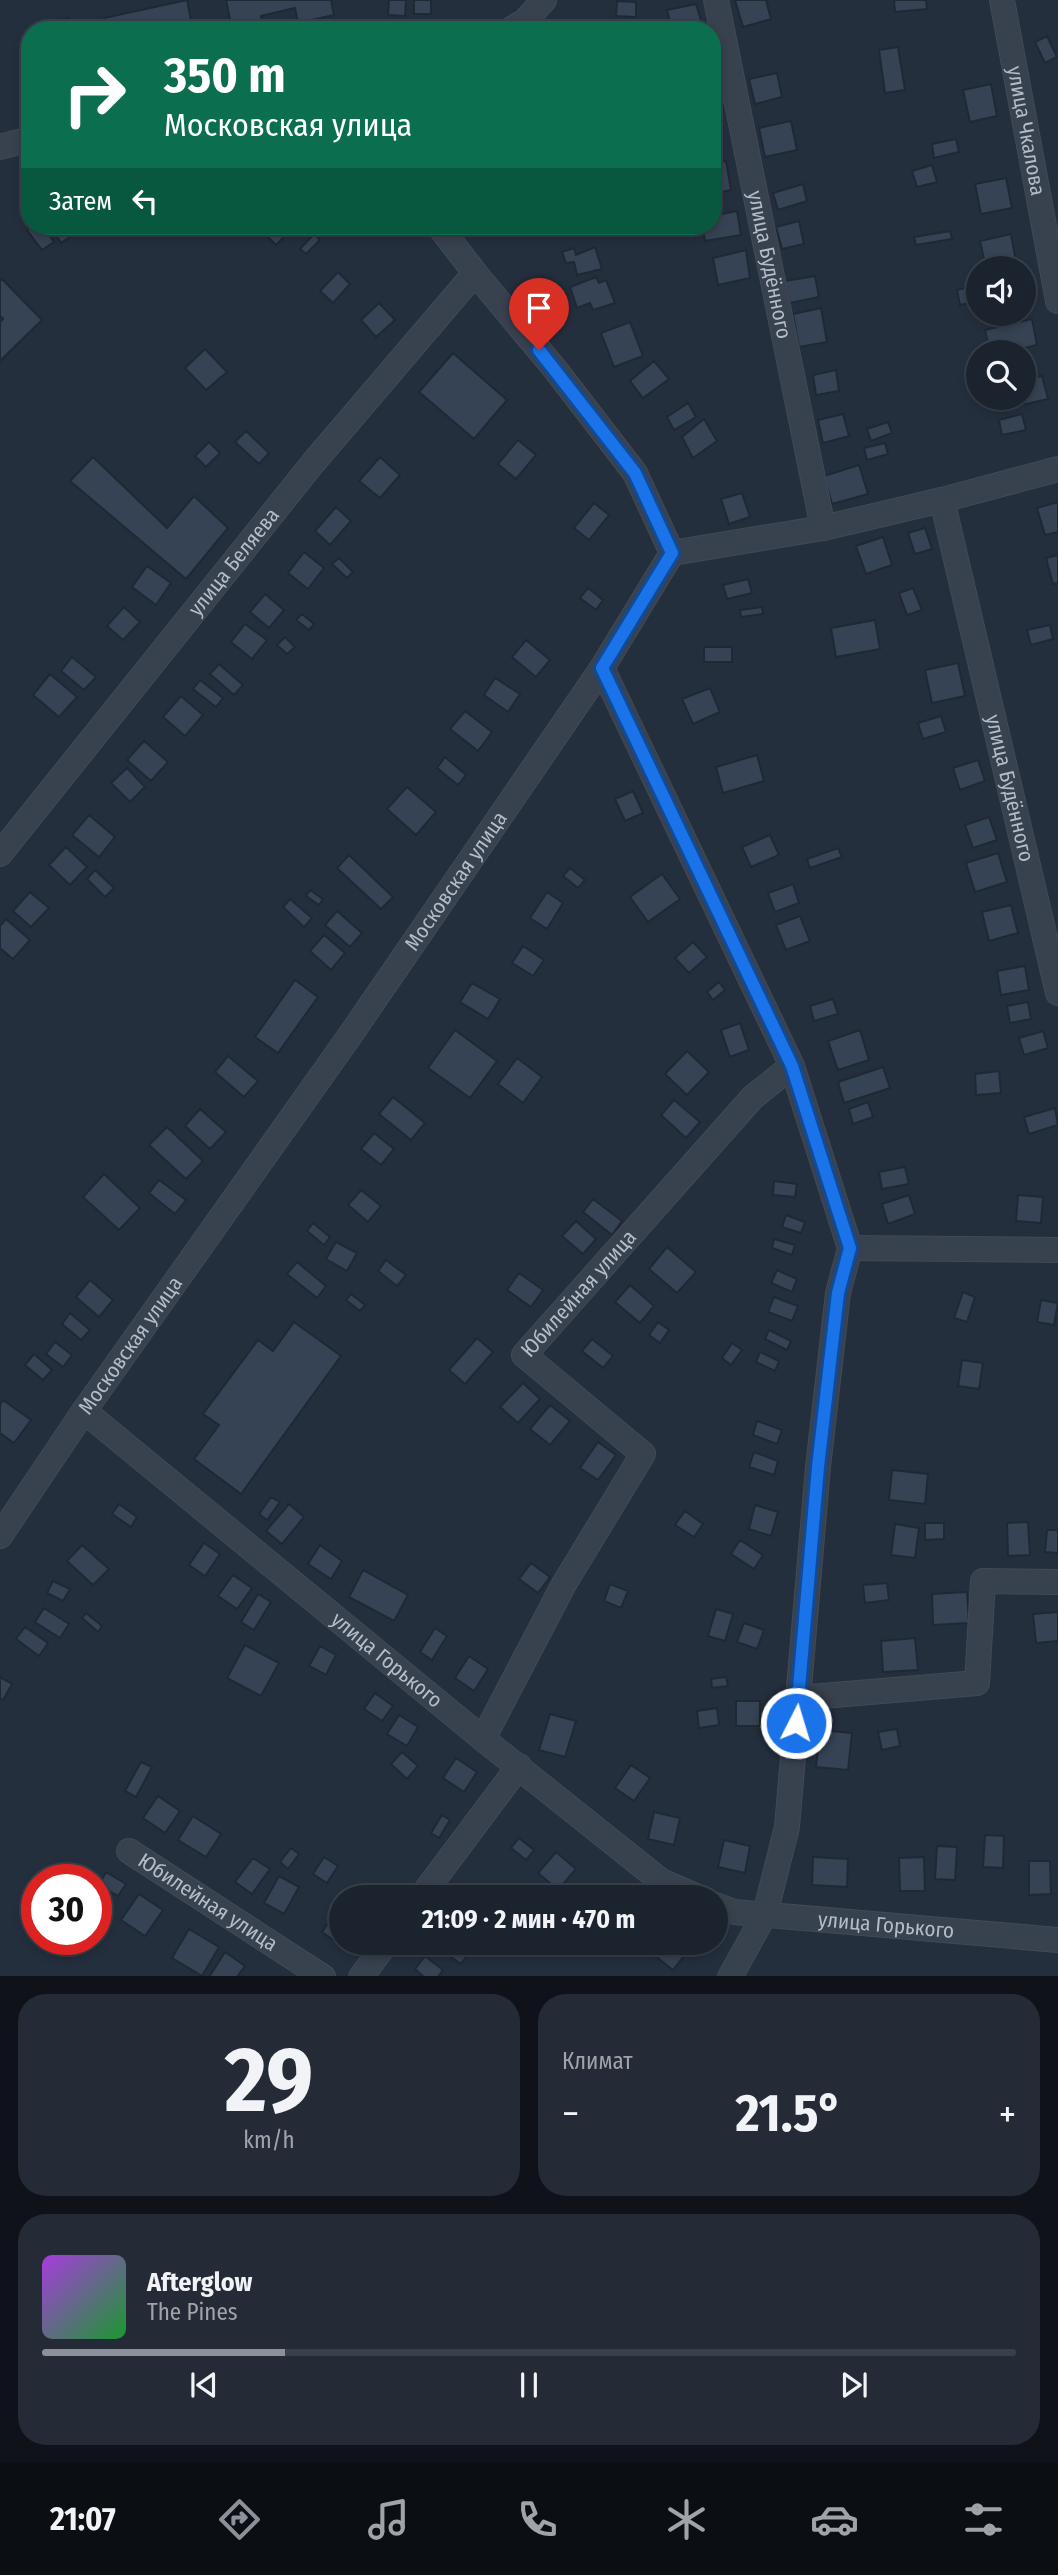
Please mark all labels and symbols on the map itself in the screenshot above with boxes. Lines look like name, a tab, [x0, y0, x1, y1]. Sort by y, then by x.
street label: улица Чкалова	[1002, 64, 1051, 198]
street label: улица Будённого	[742, 188, 797, 341]
pin	[509, 278, 569, 350]
street label: улица Беляева	[183, 503, 285, 621]
street label: улица Будённого	[980, 712, 1040, 864]
street label: Московская улица	[399, 807, 513, 956]
street label: Юбилейная улица	[515, 1225, 642, 1362]
street label: Московская улица	[73, 1271, 188, 1419]
street label: улица Горького	[326, 1607, 448, 1713]
position arrow	[759, 1686, 833, 1760]
street label: Юбилейная улица	[133, 1847, 283, 1957]
speed limit sign: 30	[21, 1864, 112, 1955]
street label: улица Горького	[817, 1906, 955, 1944]

